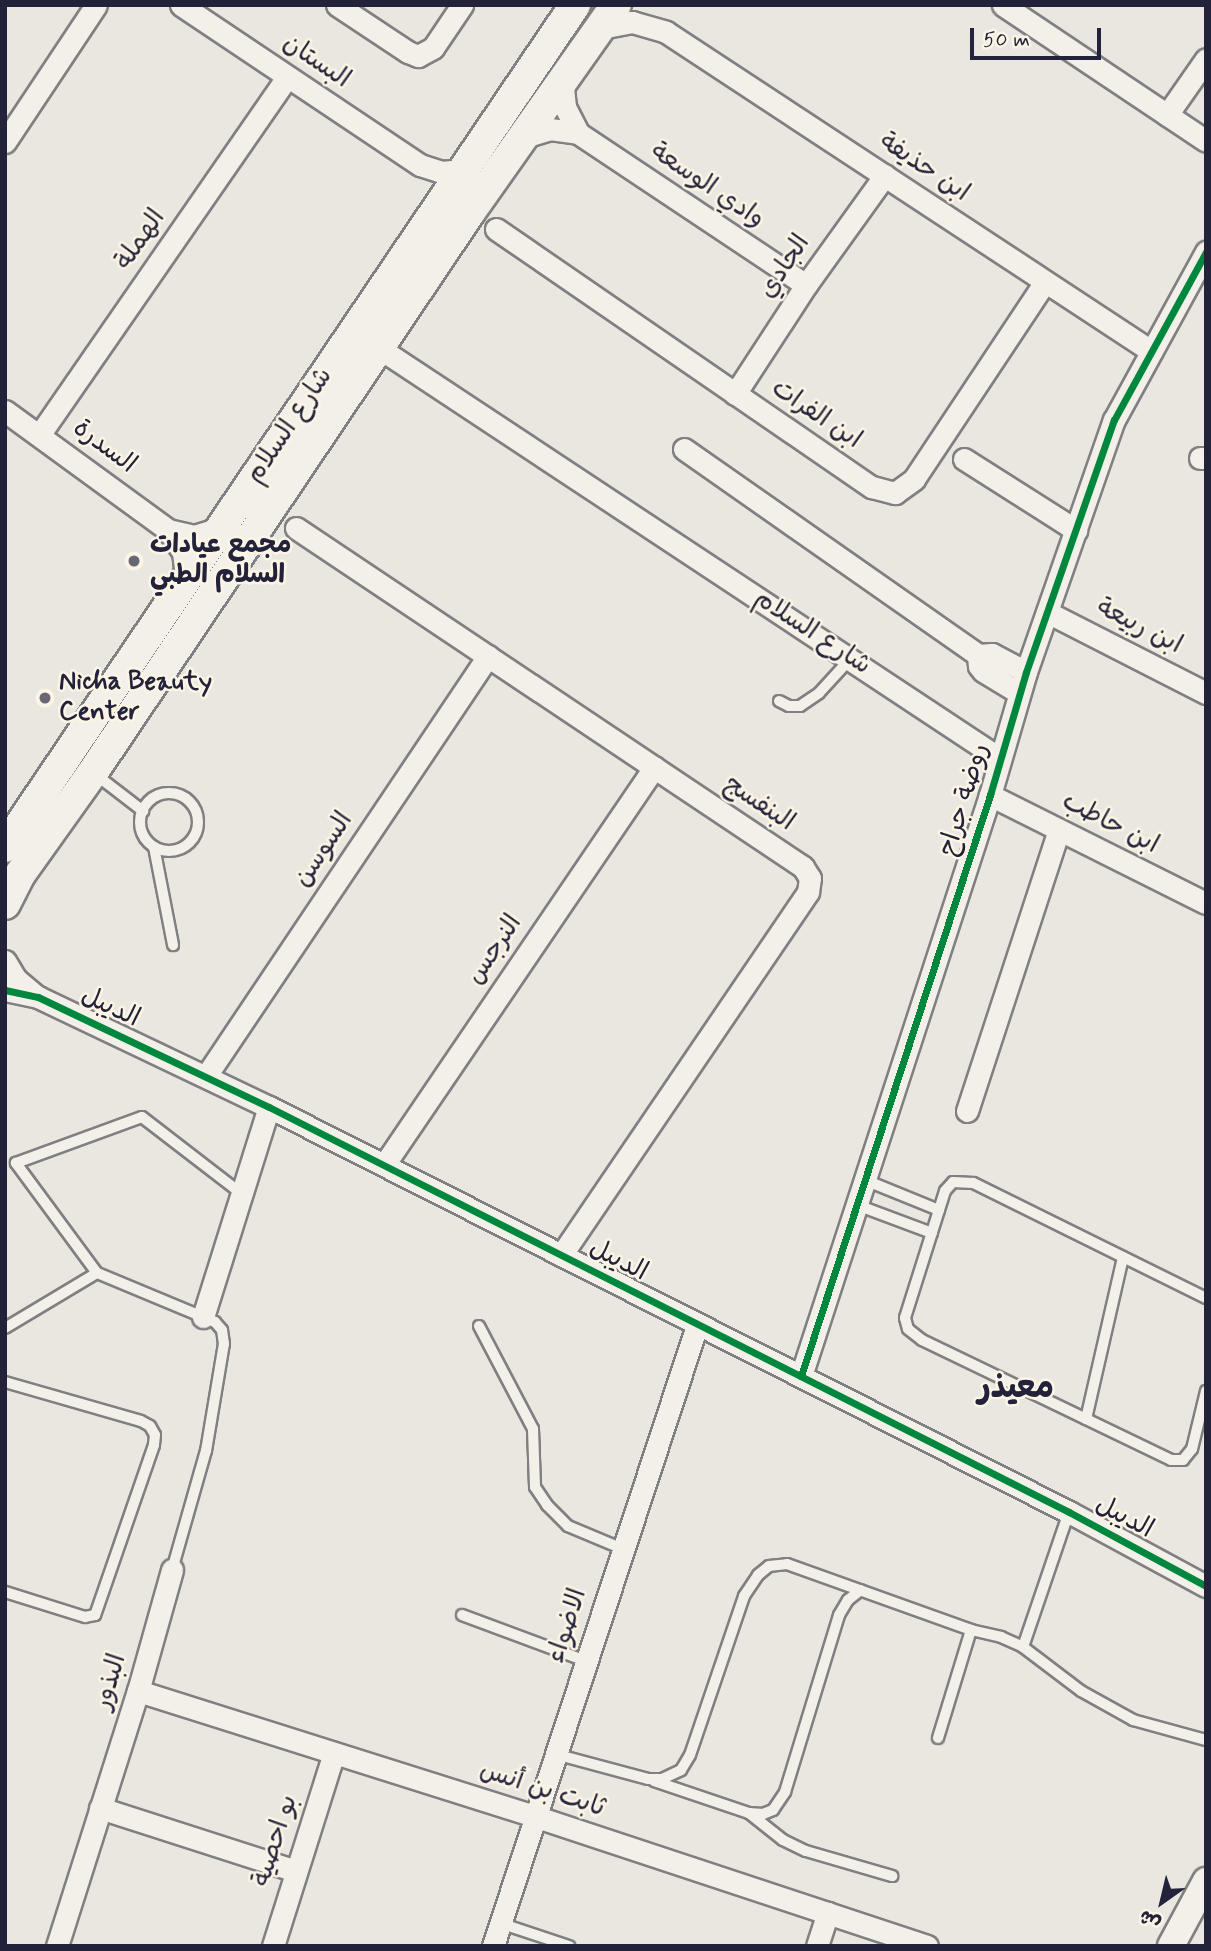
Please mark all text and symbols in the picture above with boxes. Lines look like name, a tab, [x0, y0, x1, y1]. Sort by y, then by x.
scale bar	[973, 14, 1104, 58]
text: 50 m	[983, 26, 1030, 54]
street label: البستان	[276, 28, 356, 96]
street label: ابن حذيفة	[873, 127, 975, 209]
street label: وادي الوسعة	[644, 137, 770, 235]
street label: الهملة	[109, 204, 173, 276]
street label: الجادي	[752, 229, 818, 305]
street label: شارع السلام	[240, 362, 340, 490]
street label: ابن الفرات	[765, 374, 867, 456]
street label: السدرة	[66, 413, 142, 481]
place label: مجمع عيادات السلام الطبي	[150, 530, 291, 592]
marker: مجمع عيادات السلام الطبي	[124, 551, 144, 571]
street label: شارع السلام	[748, 584, 876, 682]
street label: ابن ربيعة	[1091, 592, 1187, 662]
place label: Nicha Beauty Center	[59, 667, 213, 728]
marker: Nicha Beauty Center	[37, 690, 53, 706]
street label: روضة جراح	[933, 740, 997, 860]
street label: البنفسج	[718, 769, 800, 839]
street label: ابن حاطب	[1056, 786, 1164, 862]
street label: السوسن	[288, 807, 360, 893]
street label: النرجس	[460, 909, 530, 991]
street label: الديبل	[76, 981, 144, 1035]
street label: الديبل	[584, 1233, 652, 1289]
district label: معيذر	[978, 1369, 1054, 1409]
street label: الديبل	[1090, 1490, 1158, 1546]
street label: الاضواء	[541, 1585, 595, 1667]
street label: البذور	[88, 1650, 134, 1714]
street label: ثابت بن أنس	[476, 1755, 608, 1825]
street label: بو احصية	[247, 1791, 305, 1891]
north arrow	[1127, 1867, 1197, 1937]
text: ش	[1134, 1904, 1166, 1936]

